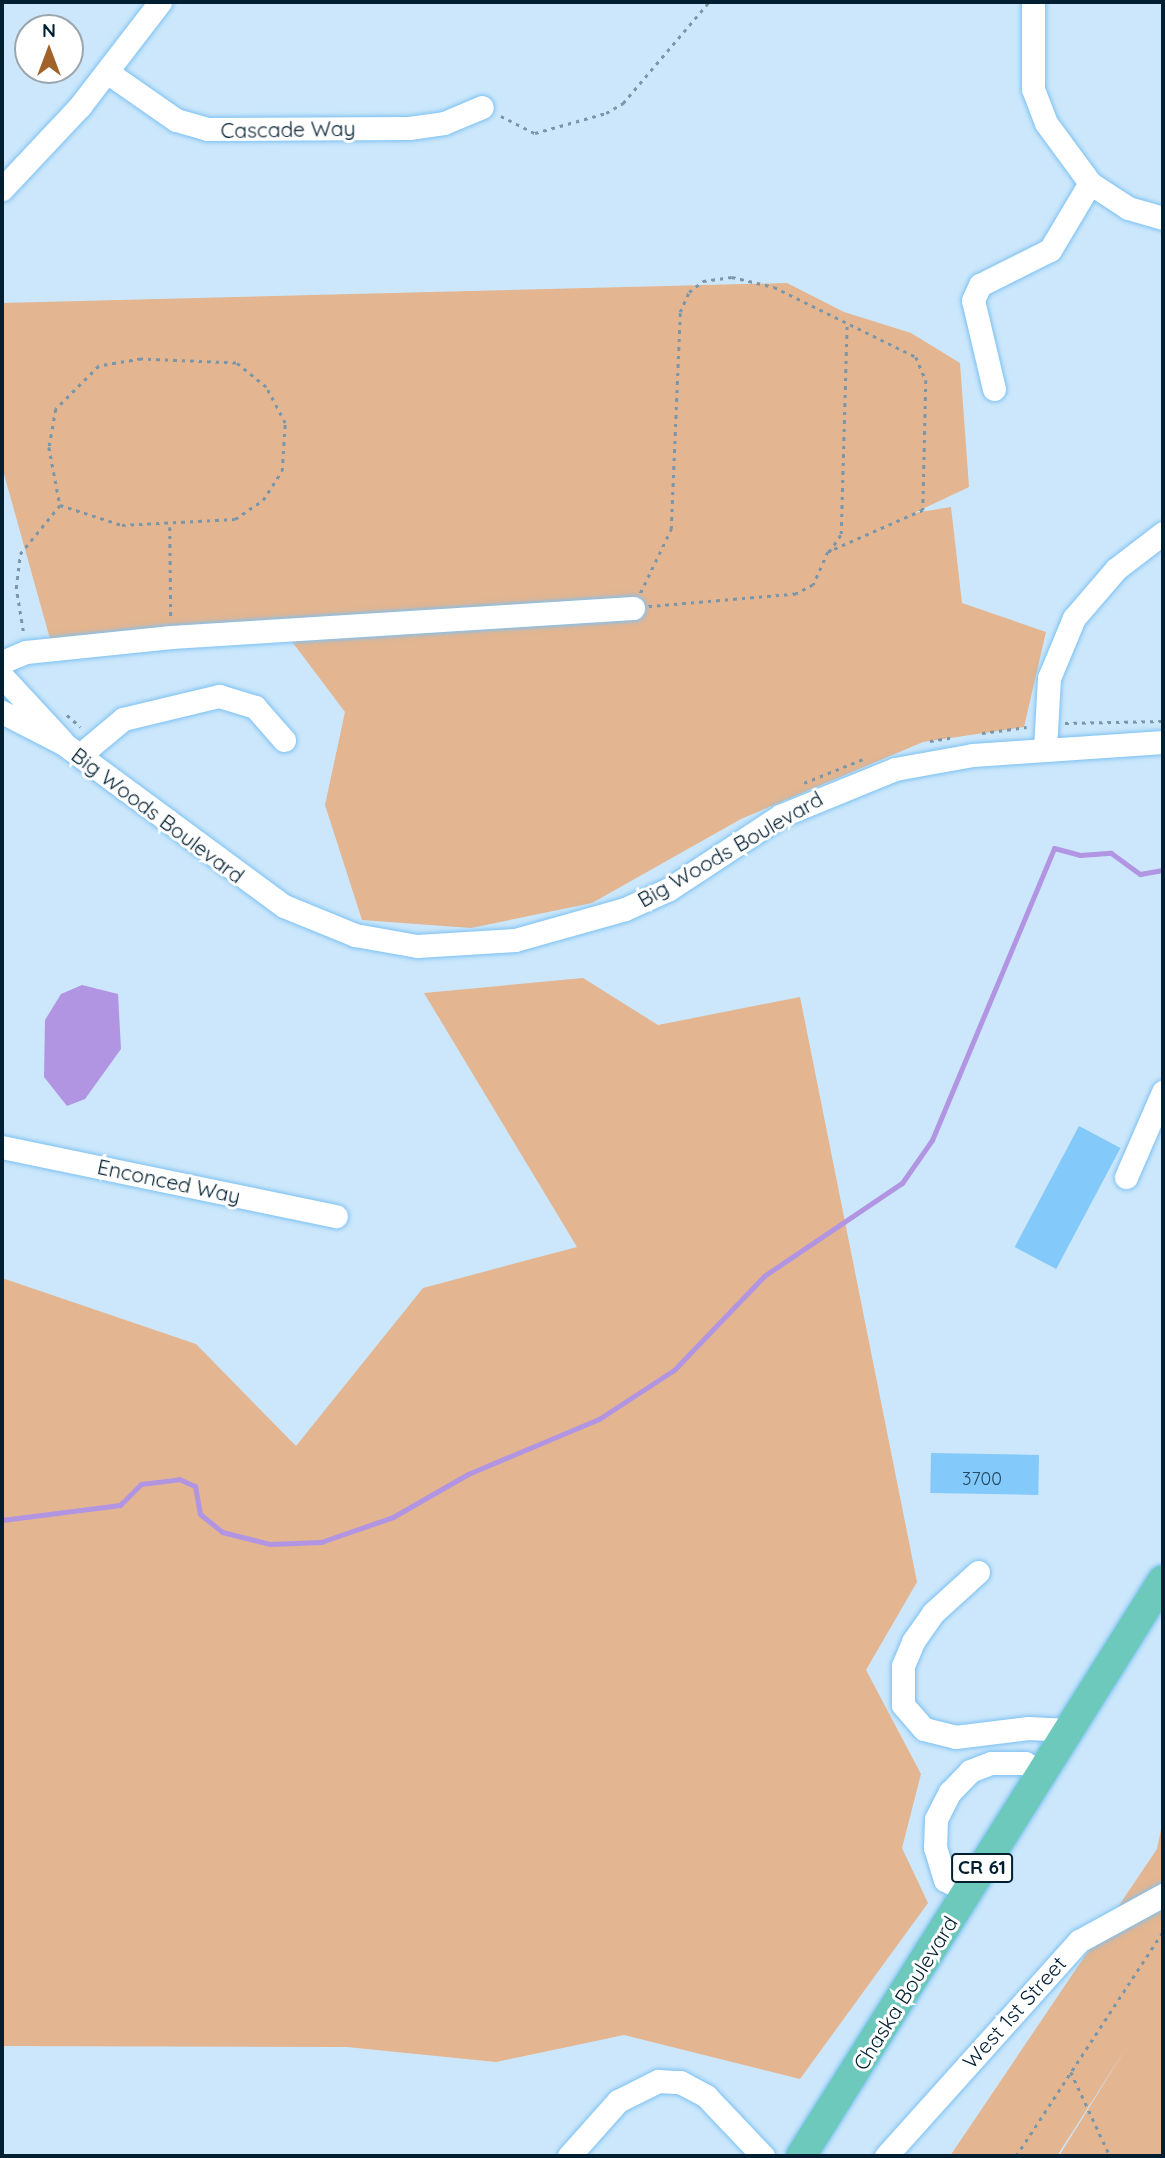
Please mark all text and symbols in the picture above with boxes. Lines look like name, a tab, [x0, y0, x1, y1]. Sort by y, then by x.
north arrow	[14, 14, 84, 84]
text: N	[42, 18, 56, 42]
street label: Cascade Way	[220, 115, 356, 143]
street label: Big Woods Boulevard	[67, 742, 249, 888]
street label: Big Woods Boulevard	[633, 786, 827, 912]
street label: Enconced Way	[95, 1154, 243, 1208]
house number: 3700	[962, 1468, 1002, 1490]
road number: CR 61	[950, 1852, 1014, 1884]
street label: Chaska Boulevard	[848, 1911, 962, 2075]
street label: West 1st Street	[957, 1951, 1071, 2073]

